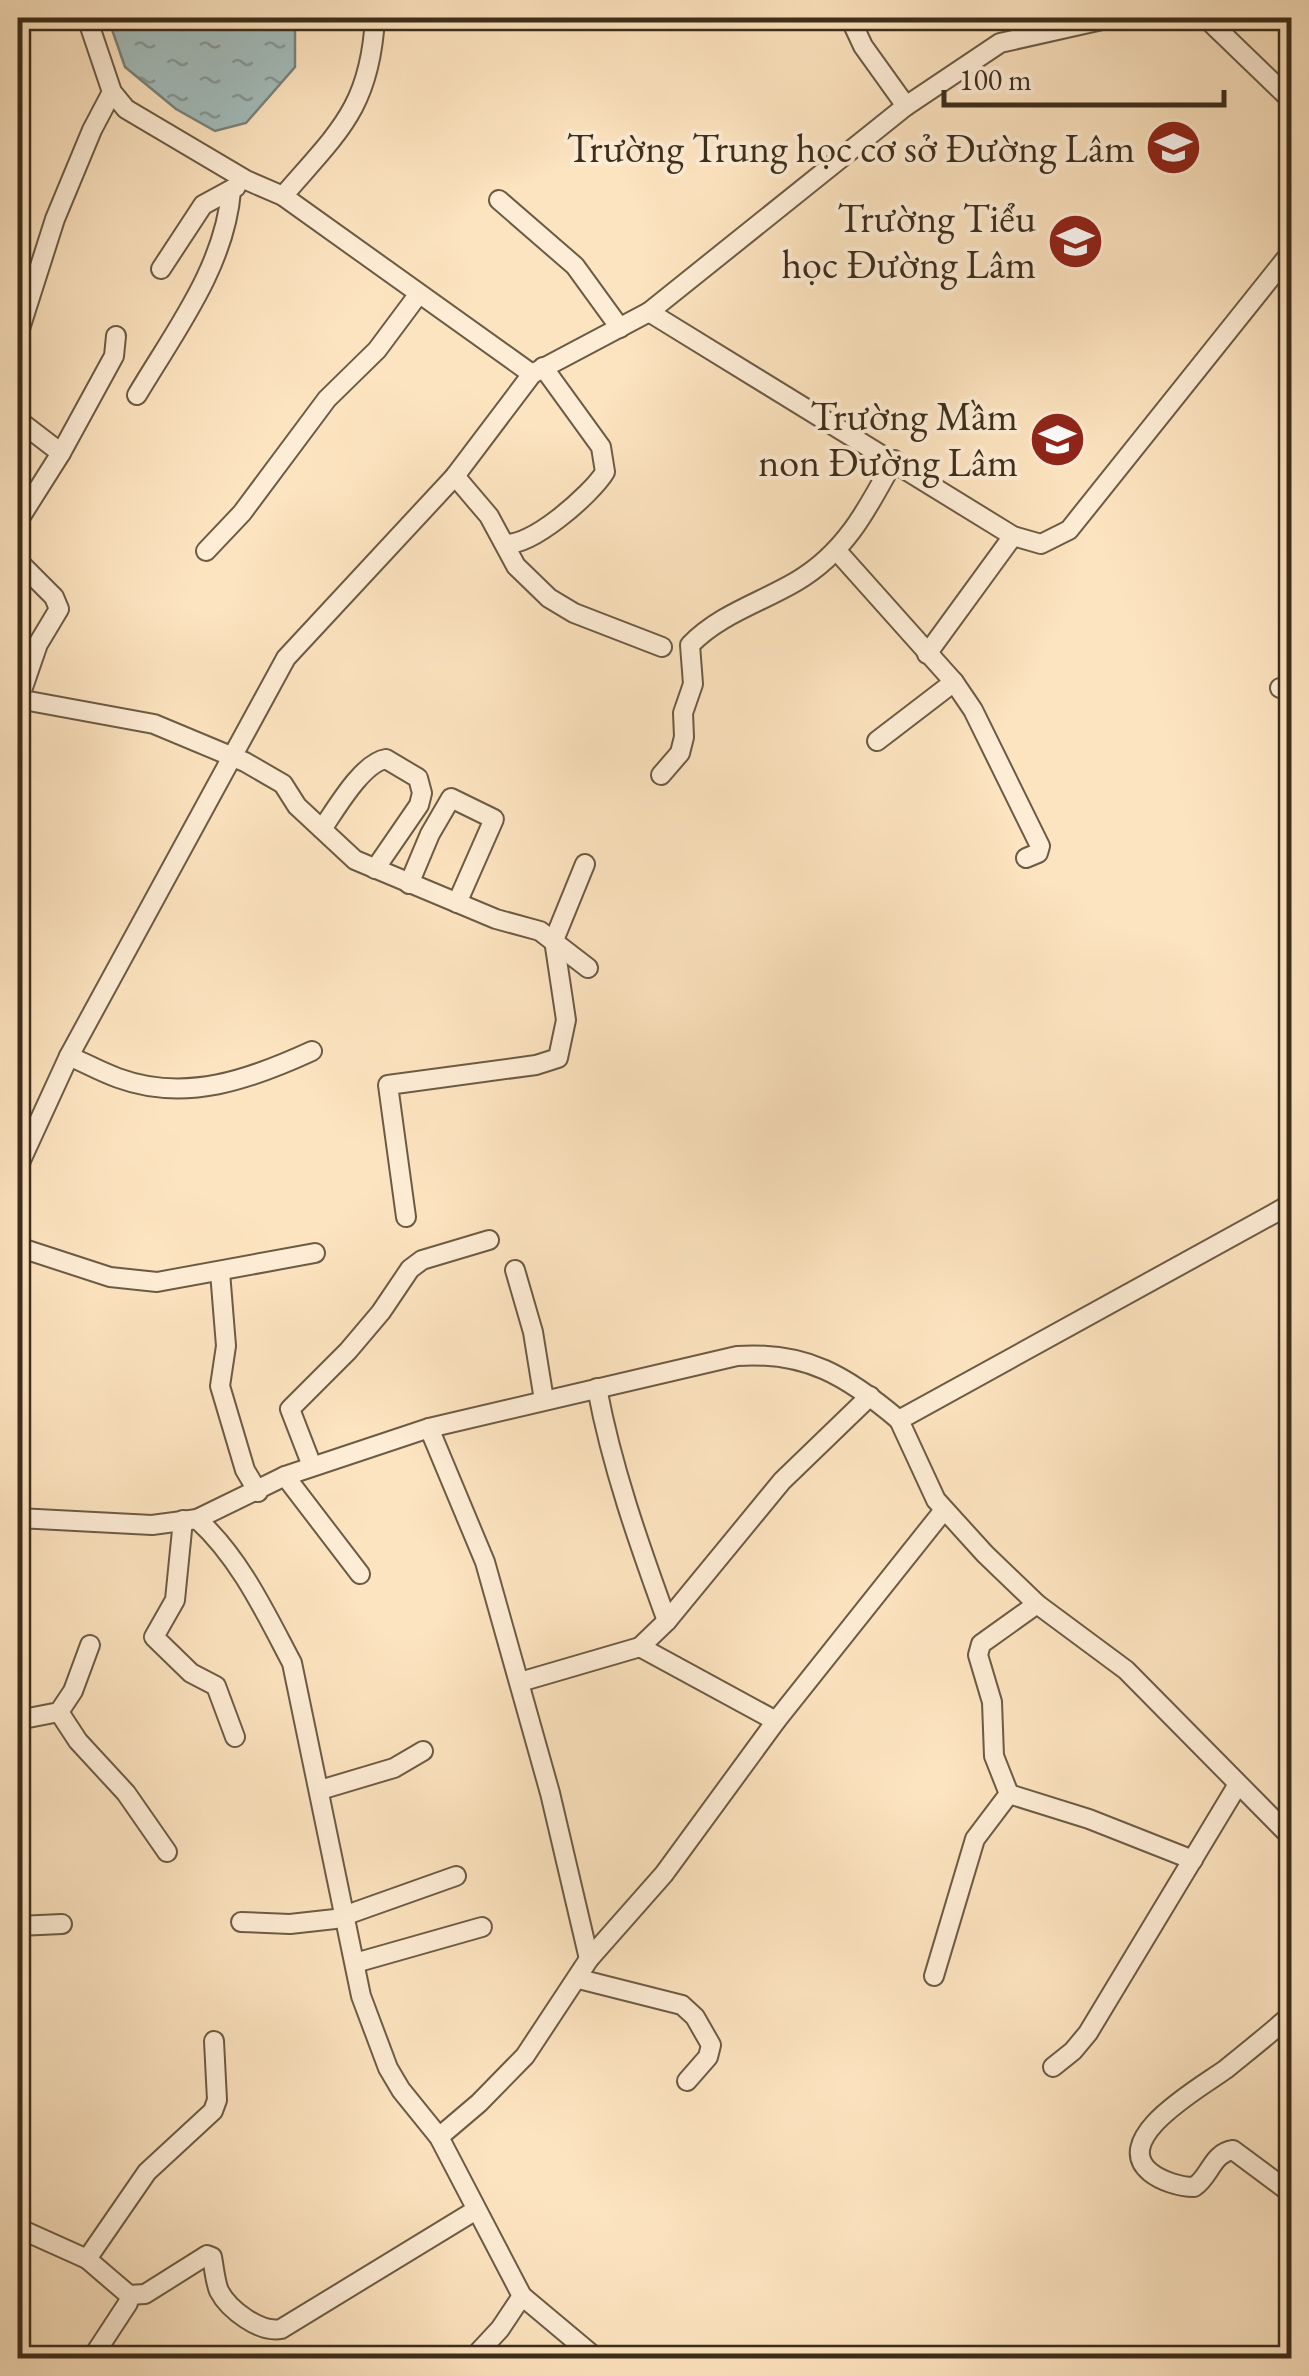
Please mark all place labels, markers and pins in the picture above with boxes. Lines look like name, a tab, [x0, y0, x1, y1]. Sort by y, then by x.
school or university icon: Trường Trung học cơ sở Đường Lâm	[1144, 118, 1204, 178]
place label: Trường Trung học cơ sở Đường Lâm	[567, 122, 1135, 174]
place label: Trường Tiểu học Đường Lâm	[782, 192, 1036, 290]
school or university icon: Trường Tiểu học Đường Lâm	[1045, 211, 1105, 271]
place label: Trường Mầm non Đường Lâm	[758, 390, 1018, 488]
school or university icon: Trường Mầm non Đường Lâm	[1027, 409, 1087, 469]

